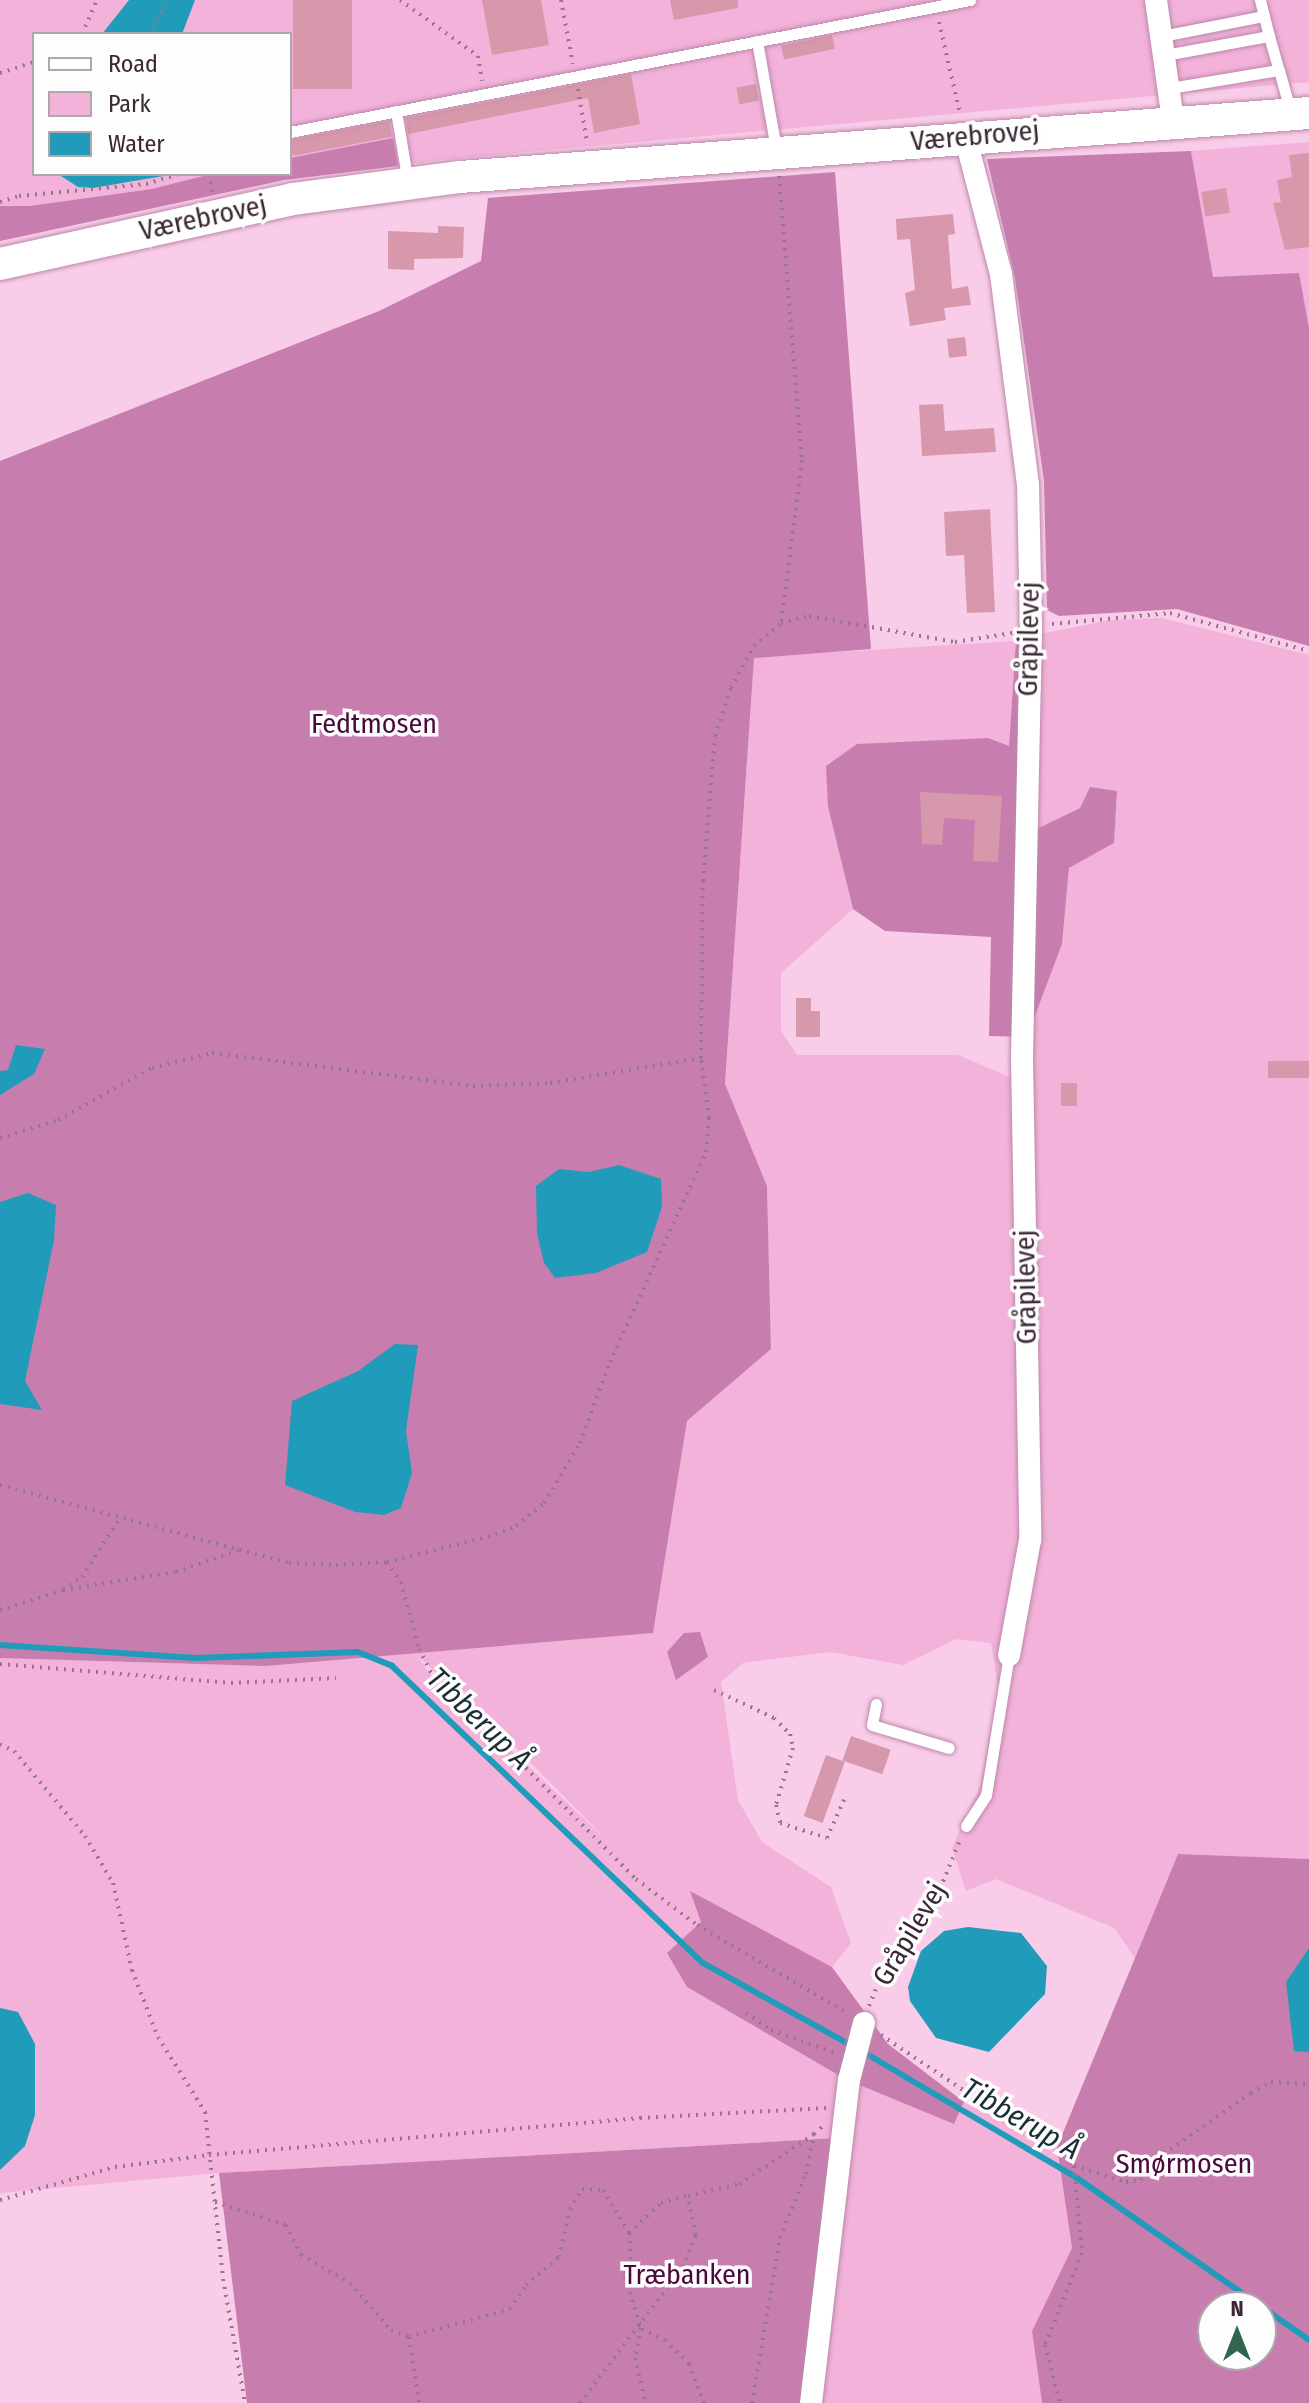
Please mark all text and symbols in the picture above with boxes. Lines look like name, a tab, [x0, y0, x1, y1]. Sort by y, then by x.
legend	[32, 32, 292, 176]
text: Road	[108, 50, 158, 78]
text: Park	[108, 90, 151, 118]
street label: Værebrovej	[909, 114, 1041, 158]
text: Water	[108, 130, 165, 158]
street label: Værebrovej	[136, 188, 270, 248]
street label: Gråpilevej	[1011, 581, 1047, 697]
park label: Fedtmosen	[311, 707, 437, 741]
street label: Gråpilevej	[1008, 1229, 1044, 1345]
water label: Tibberup Å	[419, 1660, 539, 1778]
street label: Gråpilevej	[866, 1876, 954, 1992]
water label: Tibberup Å	[955, 2071, 1087, 2167]
park label: Smørmosen	[1116, 2147, 1252, 2181]
park label: Træbanken	[623, 2258, 751, 2292]
north arrow	[1197, 2291, 1277, 2371]
text: N	[1230, 2295, 1244, 2322]

